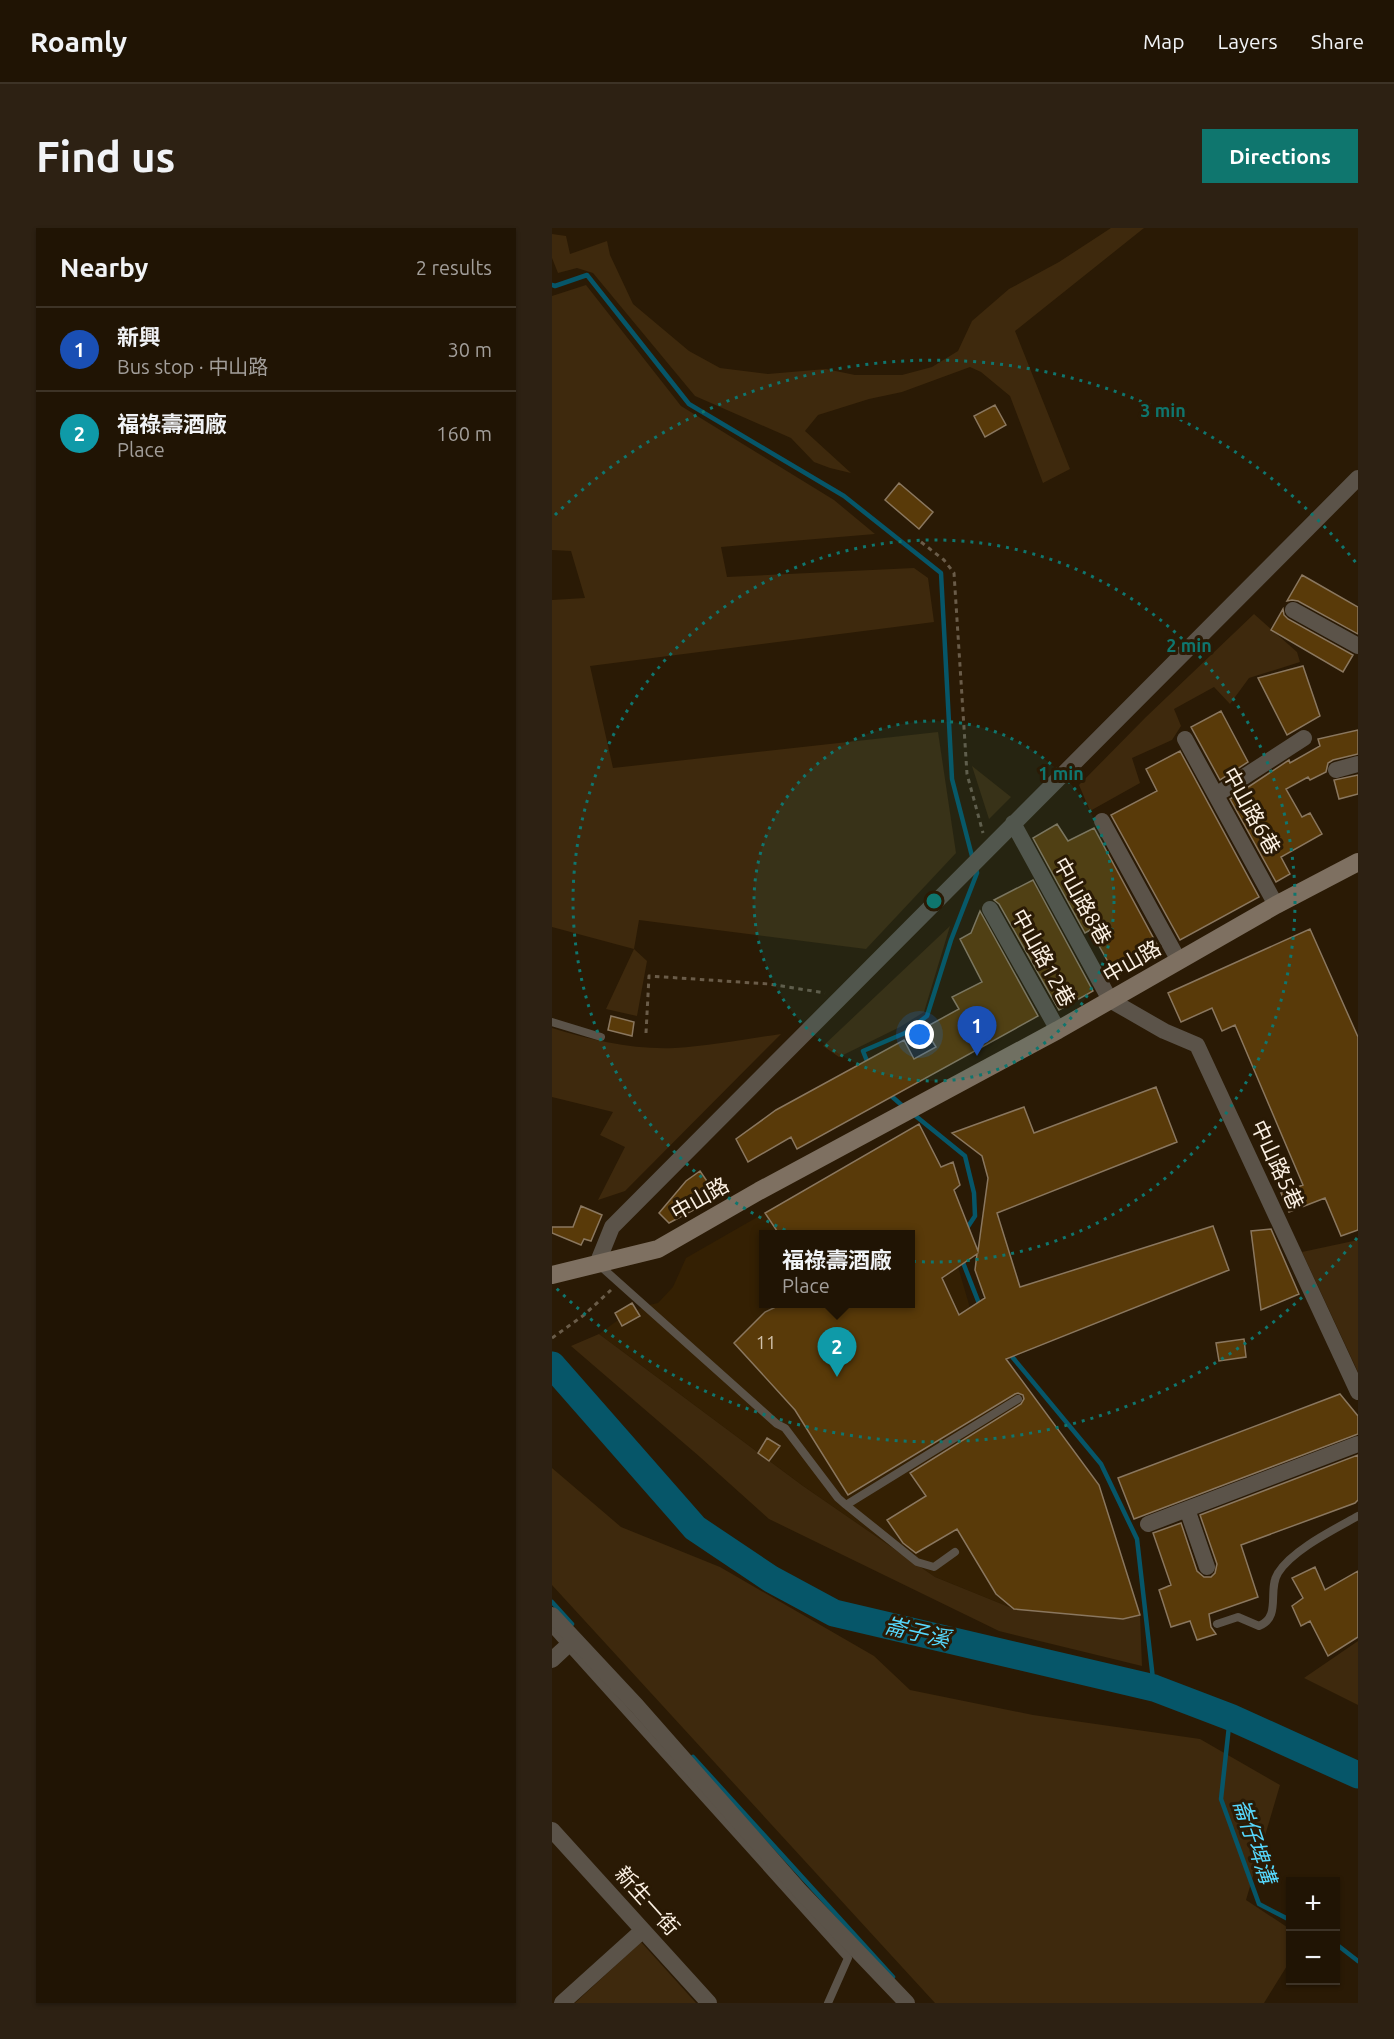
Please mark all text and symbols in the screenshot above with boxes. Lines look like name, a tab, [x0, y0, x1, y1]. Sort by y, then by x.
text: Roamly	[30, 26, 127, 57]
text: Map	[1143, 29, 1184, 53]
text: Layers	[1217, 29, 1278, 53]
text: Share	[1311, 29, 1364, 53]
button: Directions	[1202, 129, 1358, 183]
text: Find us	[36, 133, 175, 180]
text: Nearby	[60, 253, 148, 282]
text: 2 results	[416, 256, 492, 279]
text: 新興	[117, 324, 161, 349]
text: 1	[74, 338, 85, 361]
text: 30 m	[448, 338, 492, 361]
text: Bus stop · 中山路	[117, 355, 268, 378]
text: 3 min	[1140, 400, 1186, 420]
text: 福祿壽酒廠	[117, 411, 227, 436]
text: 2	[74, 422, 85, 445]
text: 160 m	[436, 422, 492, 445]
text: Place	[117, 438, 165, 461]
text: 2 min	[1166, 635, 1212, 655]
text: 1 min	[1038, 763, 1084, 783]
street label: 中山路6巷	[1218, 763, 1286, 858]
street label: 中山路8巷	[1049, 853, 1117, 948]
centre of rings	[924, 891, 944, 911]
street label: 中山路12巷	[1007, 905, 1080, 1010]
street label: 中山路	[1098, 935, 1165, 987]
pin: 1	[958, 1006, 996, 1056]
your location	[905, 1020, 934, 1049]
street label: 中山路5巷	[1247, 1116, 1309, 1213]
street label: 中山路	[666, 1172, 733, 1224]
popup	[759, 1230, 915, 1308]
text: 福祿壽酒廠	[782, 1247, 892, 1272]
text: Place	[782, 1274, 830, 1297]
pin: 2	[818, 1328, 856, 1377]
house number: 11	[756, 1332, 776, 1352]
water label: 崙子溪	[882, 1612, 955, 1652]
water label: 崙仔埤溝	[1229, 1795, 1283, 1889]
street label: 新生一街	[611, 1861, 685, 1940]
map controls	[1286, 1877, 1340, 1985]
button: +	[1286, 1877, 1340, 1931]
button: −	[1286, 1931, 1340, 1985]

